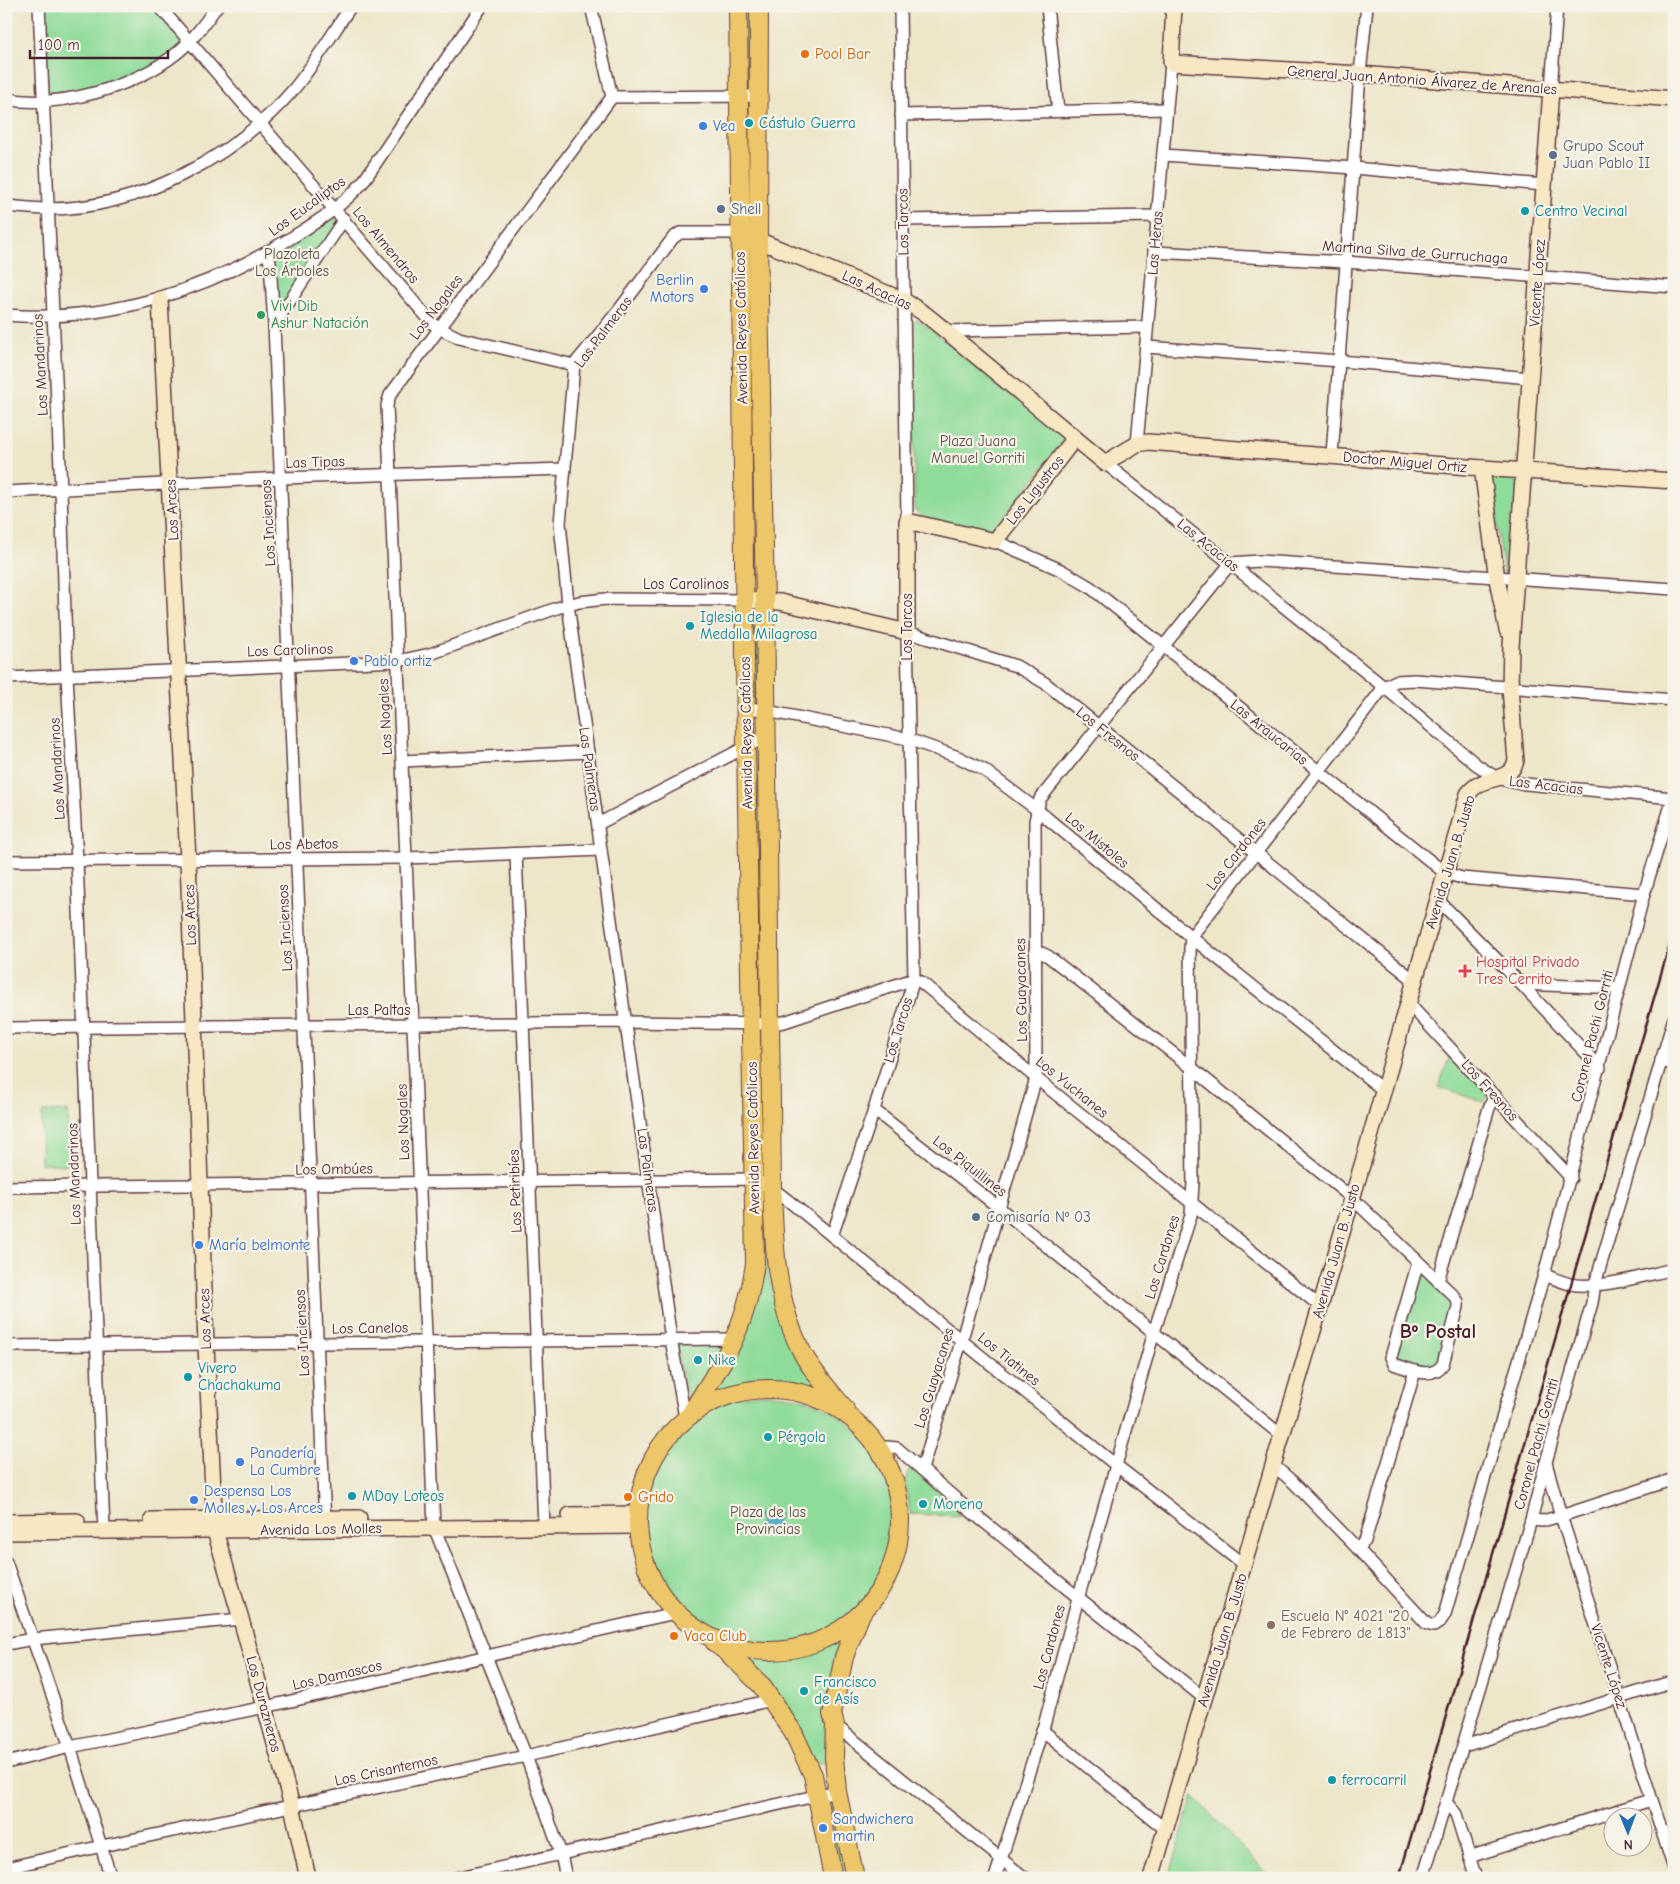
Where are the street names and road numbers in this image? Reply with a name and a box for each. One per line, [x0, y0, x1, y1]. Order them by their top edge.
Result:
street label: General Juan Antonio Álvarez de Arenales [1286, 61, 1558, 98]
street label: Los Eucaliptos [265, 172, 349, 240]
street label: Los Tarcos [893, 188, 913, 256]
street label: Los Almendros [349, 203, 423, 287]
street label: Las Heras [1143, 210, 1167, 276]
street label: Martina Silva de Gurruchaga [1322, 237, 1508, 267]
street label: Vicente López [1525, 238, 1549, 328]
street label: Avenida Reyes Católicos [731, 251, 751, 405]
street label: Las Acacias [839, 266, 915, 314]
street label: Los Nogales [406, 271, 466, 343]
street label: Las Palmeras [570, 293, 636, 371]
street label: Los Mandarinos [28, 313, 52, 417]
street label: Doctor Miguel Ortiz [1342, 448, 1468, 476]
street label: Las Tipas [285, 452, 345, 472]
street label: Los Ligustros [1002, 452, 1068, 528]
street label: Los Arces [161, 479, 183, 541]
street label: Los Inciensos [257, 479, 279, 567]
street label: Las Acacias [1173, 515, 1243, 575]
street label: Los Carolinos [643, 575, 729, 593]
street label: Los Tarcos [898, 593, 916, 661]
street label: Los Carolinos [247, 640, 333, 660]
street label: Avenida Reyes Católicos [736, 656, 756, 810]
street label: Los Nogales [374, 678, 396, 756]
street label: Las Araucarias [1227, 695, 1311, 769]
street label: Los Fresnos [1073, 703, 1143, 765]
street label: Los Mandarinos [45, 717, 69, 821]
street label: Las Palmeras [575, 726, 605, 812]
street label: Las Acacias [1508, 772, 1584, 798]
street label: Avenida Juan B. Justo [1421, 793, 1479, 931]
street label: Los Mistoles [1062, 808, 1132, 872]
street label: Los Cardones [1202, 814, 1270, 894]
street label: Los Abetos [270, 834, 338, 854]
street label: Los Arces [180, 884, 200, 946]
street label: Los Inciensos [274, 884, 296, 972]
street label: Los Guayacanes [1011, 938, 1031, 1042]
street label: Coronel Pachi Gorriti [1567, 968, 1617, 1104]
street label: Los Tarcos [880, 995, 916, 1065]
street label: Las Paltas [348, 1001, 410, 1019]
street label: Los Yuchanes [1032, 1052, 1112, 1122]
street label: Los Fresnos [1458, 1055, 1522, 1125]
street label: Avenida Reyes Católicos [743, 1061, 763, 1215]
street label: Los Nogales [393, 1083, 413, 1161]
street label: Los Mandarinos [63, 1123, 85, 1225]
street label: Las Palmeras [633, 1127, 663, 1213]
street label: Los Piquillines [929, 1132, 1011, 1200]
street label: Los Petiribíes [505, 1149, 525, 1233]
street label: Los Ombúes [295, 1159, 373, 1179]
street label: Avenida Juan B. Justo [1308, 1181, 1364, 1320]
street label: Los Cardones [1141, 1213, 1183, 1301]
street label: Los Arces [195, 1288, 215, 1350]
street label: Los Inciensos [291, 1289, 313, 1377]
street label: Los Canelos [332, 1318, 408, 1338]
street label: Los Guayacanes [910, 1326, 958, 1430]
street label: Los Tiatines [974, 1328, 1044, 1390]
street label: Coronel Pachi Gorriti [1510, 1376, 1562, 1512]
street label: Avenida Los Molles [260, 1519, 382, 1539]
street label: Avenida Juan B. Justo [1193, 1571, 1251, 1709]
street label: Los Cardones [1029, 1603, 1069, 1691]
street label: Vicente López [1587, 1621, 1631, 1711]
street label: Los Durazneros [243, 1654, 285, 1754]
street label: Los Damascos [291, 1656, 383, 1694]
street label: Los Crisantemos [333, 1750, 439, 1790]

